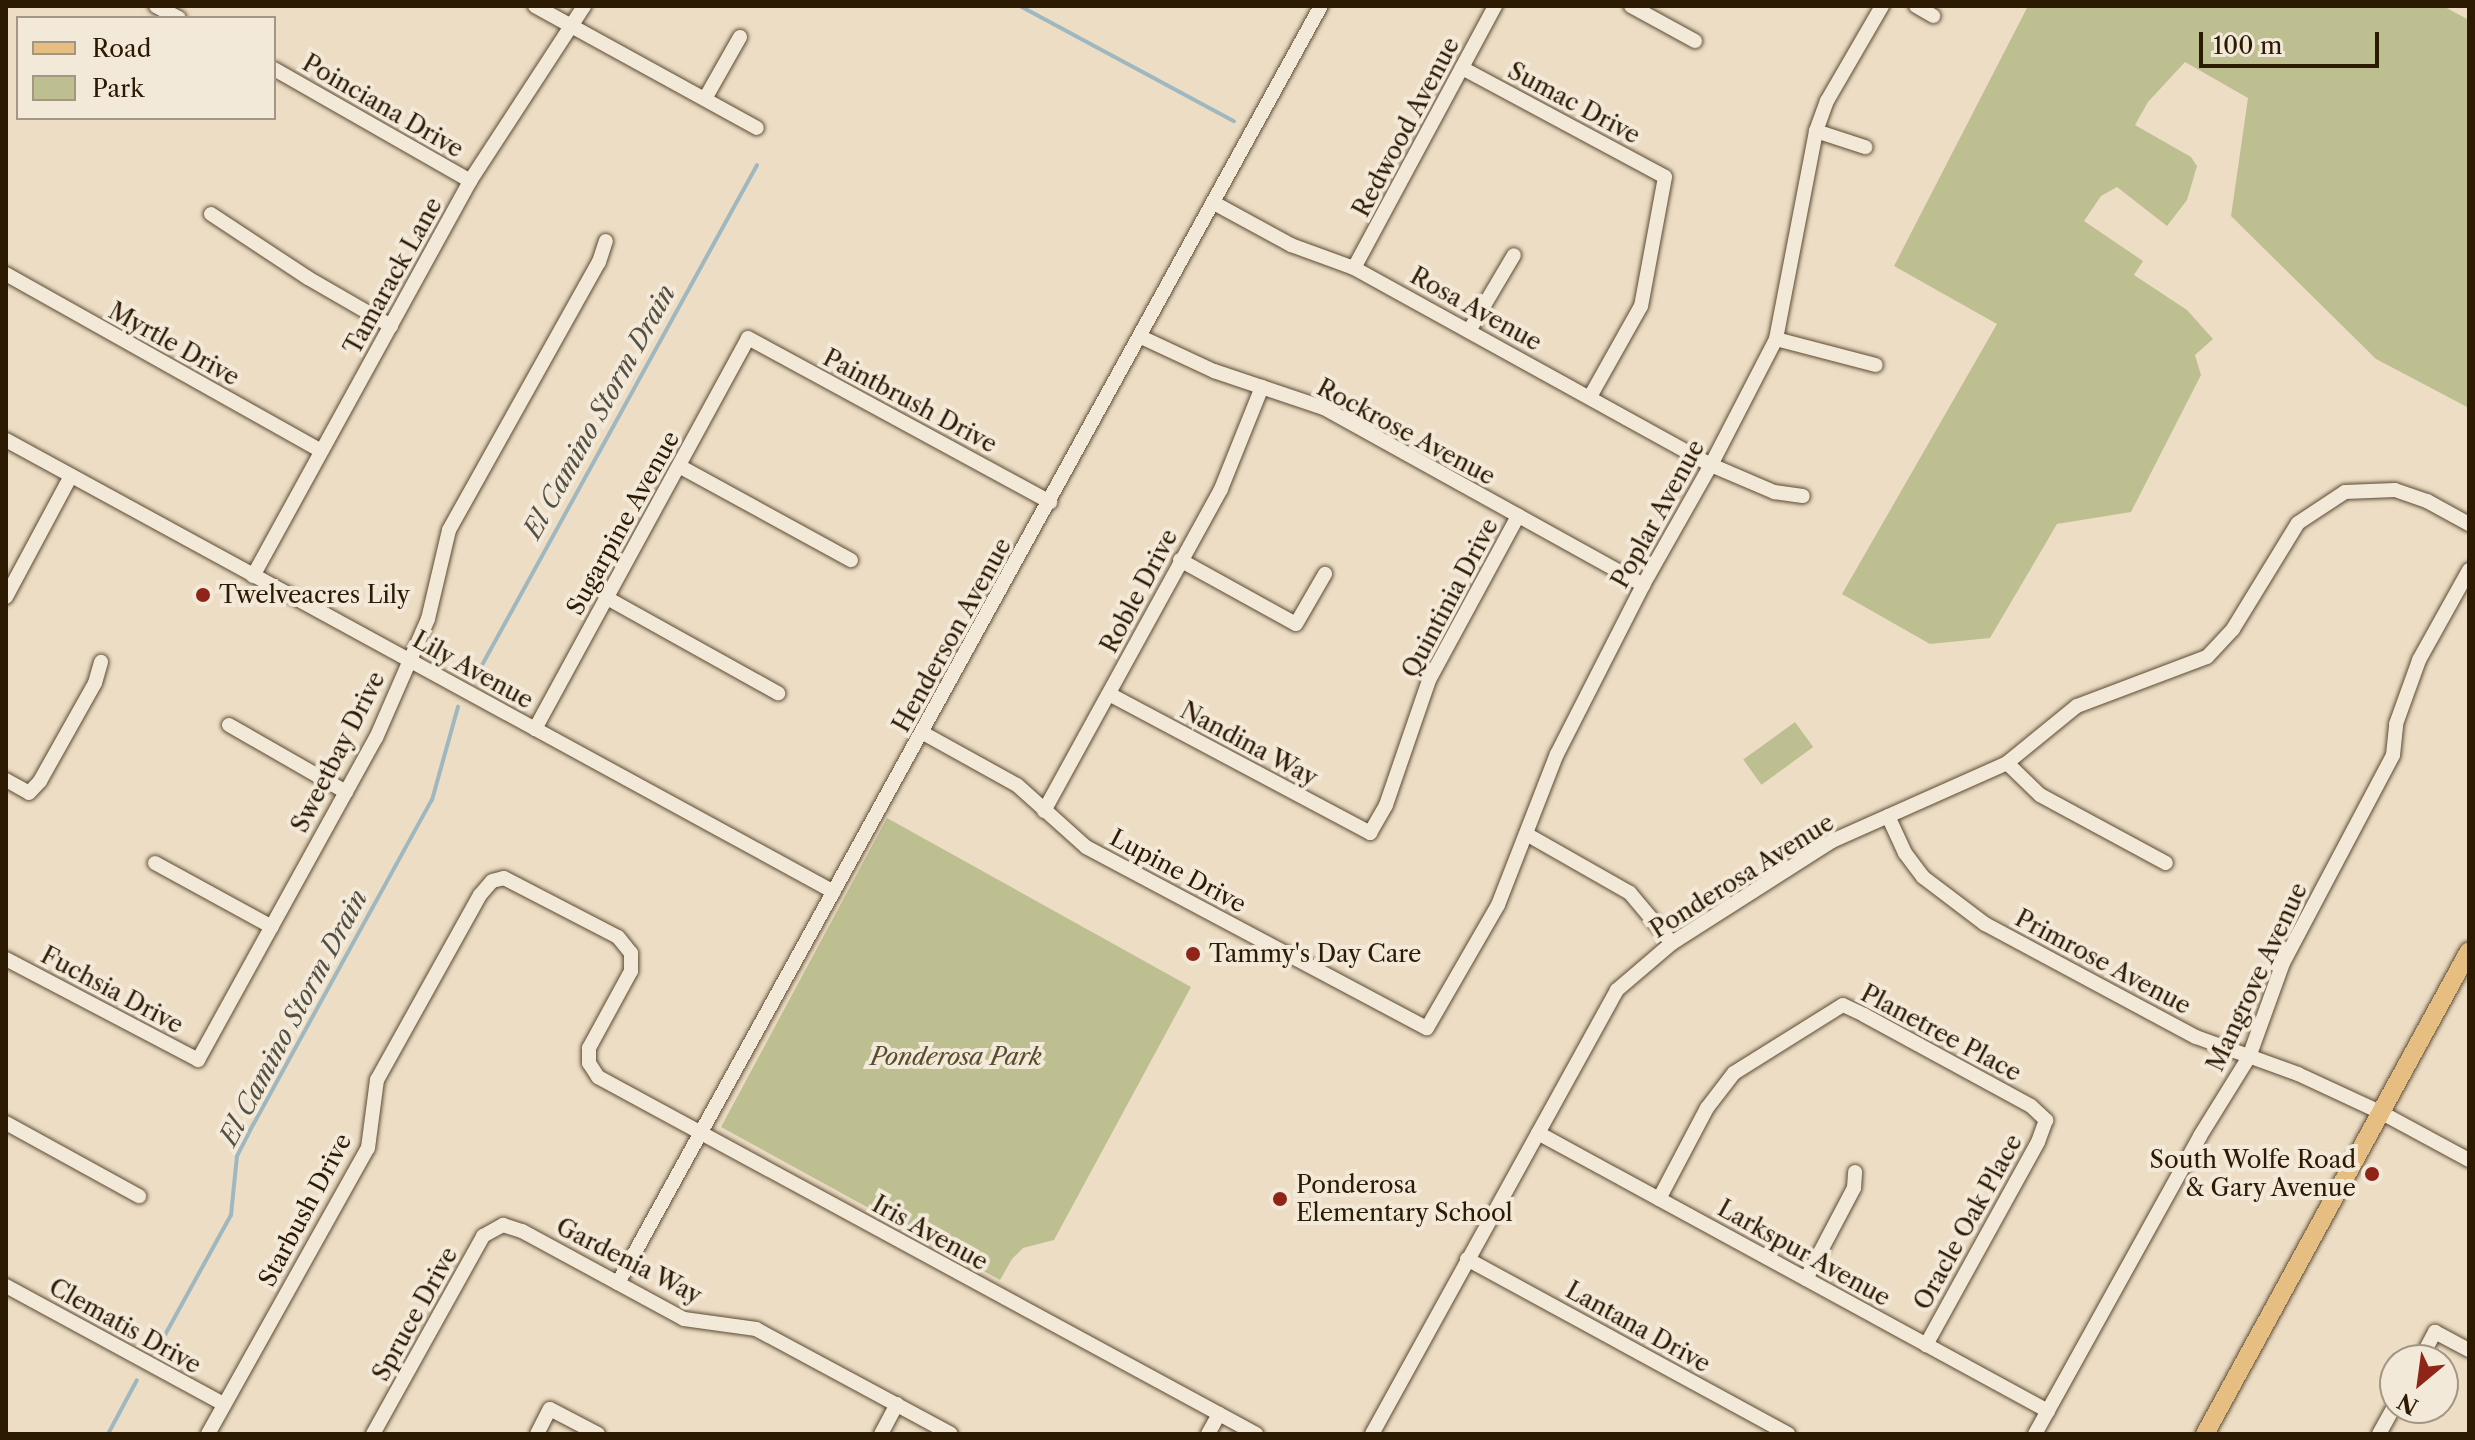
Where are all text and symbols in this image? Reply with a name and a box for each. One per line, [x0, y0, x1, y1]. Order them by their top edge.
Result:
legend [16, 16, 276, 120]
scale bar [2203, 16, 2383, 66]
text: 100 m [2213, 31, 2282, 60]
street label: Redwood Avenue [1346, 32, 1466, 222]
text: Road [92, 34, 151, 63]
street label: Poinciana Drive [297, 48, 469, 164]
street label: Sumac Drive [1503, 56, 1645, 150]
text: Park [92, 74, 144, 103]
street label: Tamarack Lane [338, 192, 448, 360]
street label: Rosa Avenue [1405, 261, 1547, 357]
water label: El Camino Storm Drain [517, 280, 683, 544]
street label: Myrtle Drive [104, 296, 244, 392]
street label: Paintbrush Drive [818, 343, 1002, 459]
street label: Rockrose Avenue [1312, 373, 1500, 491]
street label: Sugarpine Avenue [560, 426, 686, 620]
street label: Poplar Avenue [1605, 434, 1711, 594]
street label: Quintinia Drive [1396, 513, 1504, 683]
street label: Roble Drive [1094, 524, 1184, 658]
street label: Henderson Avenue [886, 532, 1018, 738]
place label: Twelveacres Lily [219, 581, 410, 609]
marker: Twelveacres Lily [194, 586, 212, 604]
street label: Lily Avenue [407, 625, 539, 715]
street label: Sweetbay Drive [285, 666, 391, 838]
street label: Nandina Way [1175, 695, 1323, 793]
street label: Ponderosa Avenue [1644, 808, 1840, 944]
street label: Lupine Drive [1105, 823, 1251, 919]
street label: Mangrove Avenue [2200, 878, 2314, 1076]
water label: El Camino Storm Drain [213, 885, 375, 1151]
street label: Primrose Avenue [2010, 903, 2196, 1021]
street label: Fuchsia Drive [36, 940, 188, 1040]
place label: Tammy's Day Care [1209, 940, 1422, 968]
marker: Tammy's Day Care [1184, 945, 1202, 963]
street label: Planetree Place [1856, 979, 2026, 1087]
park label: Ponderosa Park [870, 1043, 1042, 1071]
street label: Starbush Drive [253, 1129, 357, 1291]
street label: Oracle Oak Place [1908, 1129, 2028, 1315]
place label: South Wolfe Road & Gary Avenue [2149, 1146, 2356, 1202]
marker: South Wolfe Road & Gary Avenue [2363, 1165, 2381, 1183]
place label: Ponderosa Elementary School [1296, 1171, 1513, 1227]
street label: Iris Avenue [867, 1189, 993, 1277]
marker: Ponderosa Elementary School [1271, 1190, 1289, 1208]
street label: Larkspur Avenue [1712, 1193, 1896, 1313]
street label: Gardenia Way [551, 1212, 707, 1310]
street label: Spruce Drive [366, 1242, 464, 1386]
street label: Clematis Drive [44, 1272, 206, 1380]
street label: Lantana Drive [1561, 1275, 1715, 1379]
north arrow [2379, 1344, 2459, 1424]
text: N [2393, 1387, 2423, 1420]

